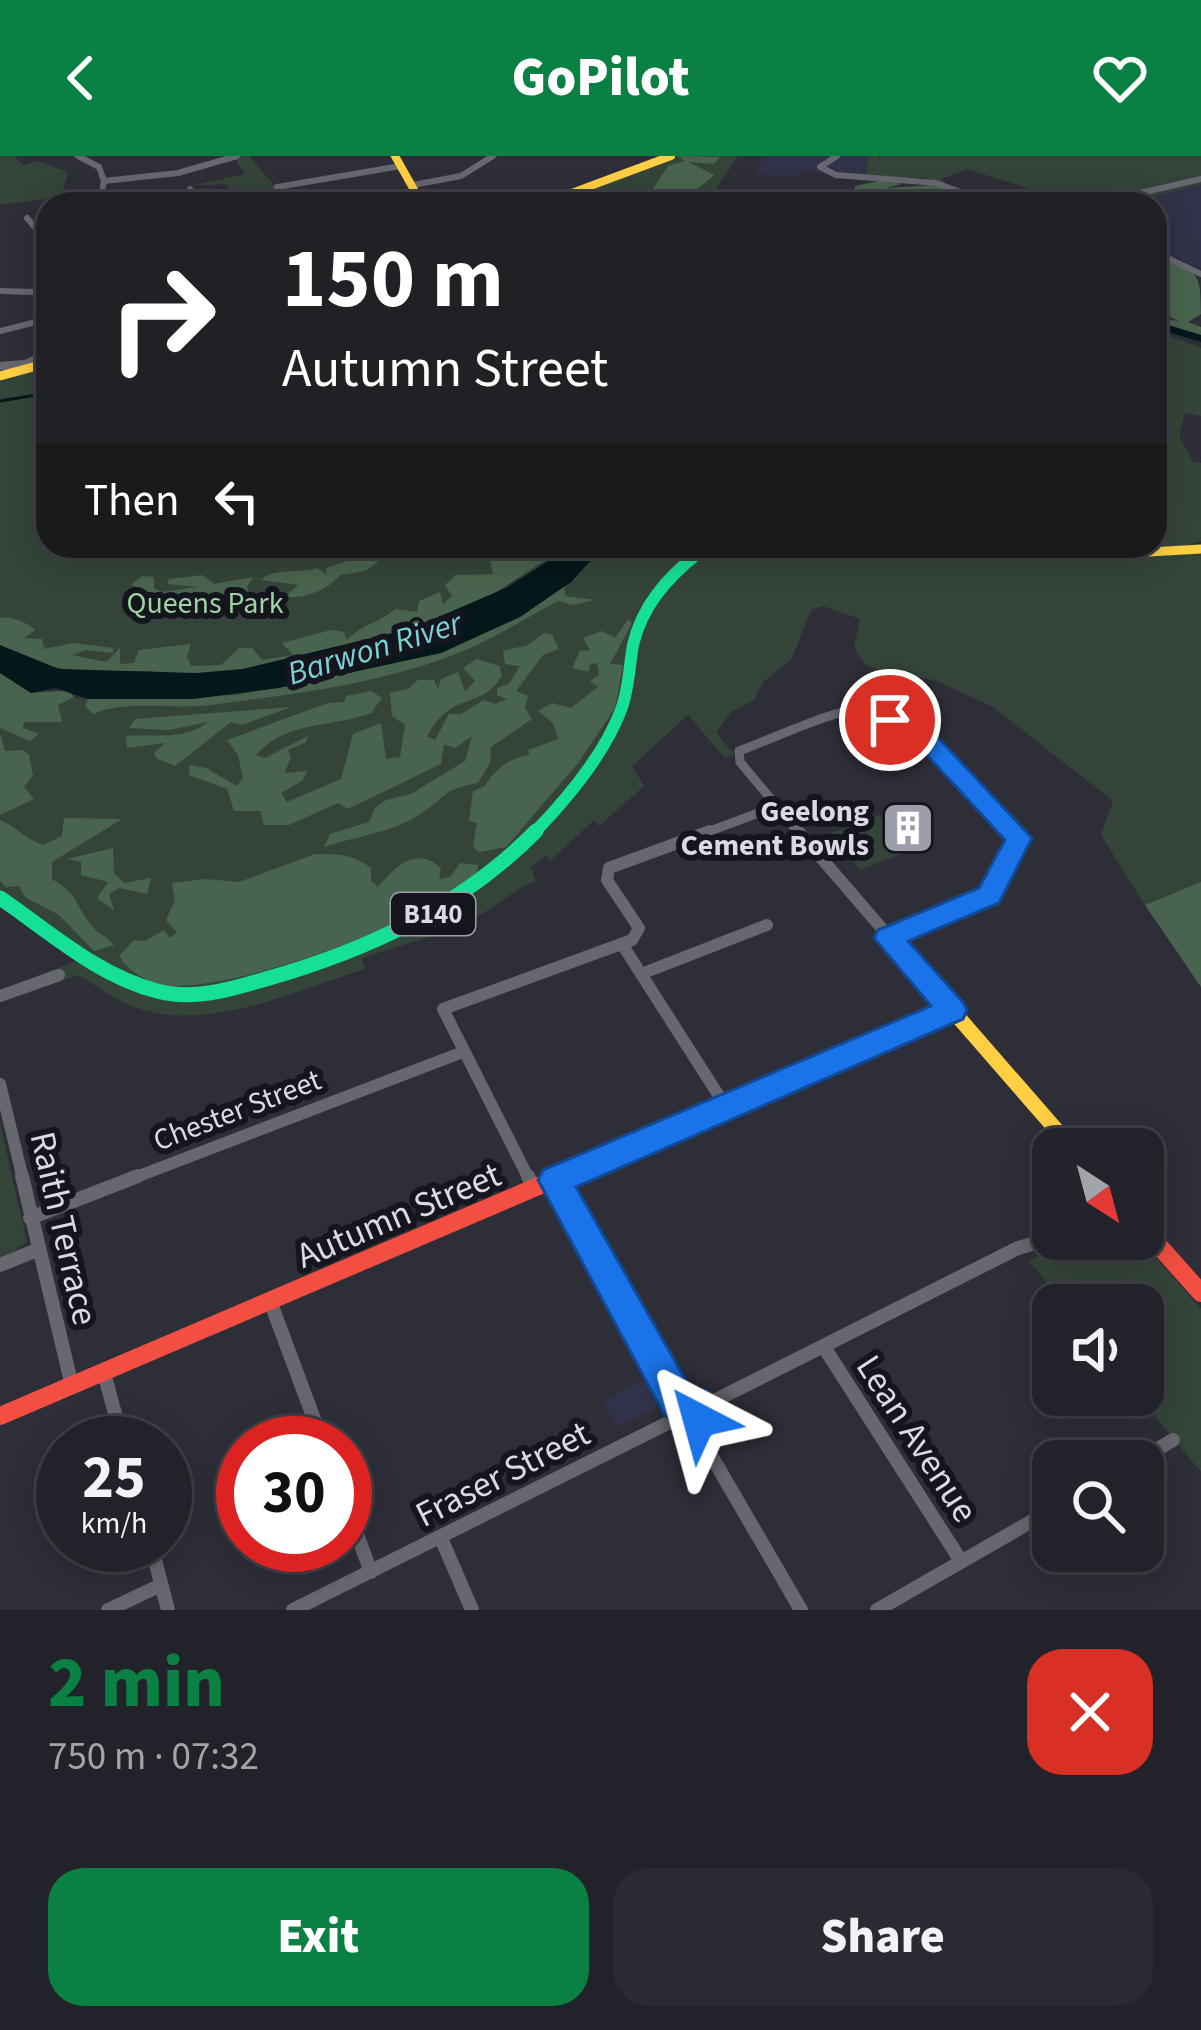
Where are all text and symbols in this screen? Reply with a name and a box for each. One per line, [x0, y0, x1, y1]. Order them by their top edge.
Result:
text: GoPilot [511, 40, 690, 117]
icon: back [48, 45, 114, 111]
icon: heart [1087, 45, 1153, 111]
text: 150 m [282, 220, 504, 340]
icon: right [84, 240, 240, 396]
text: Autumn Street [282, 331, 608, 408]
icon: left [204, 468, 270, 534]
text: Then [84, 469, 180, 533]
park label: Queens Park [126, 582, 284, 625]
water label: Barwon River [282, 599, 469, 697]
pin [839, 669, 941, 771]
icon: arrive [857, 687, 923, 753]
place label: Geelong Cement Bowls [680, 790, 869, 867]
building icon: Geelong Cement Bowls [880, 800, 936, 856]
road number: B140 [391, 893, 475, 935]
street label: Chester Street [147, 1059, 327, 1162]
street label: Raith Terrace [17, 1127, 111, 1330]
north arrow [1032, 1128, 1164, 1260]
map controls [1032, 1128, 1164, 1572]
street label: Autumn Street [288, 1149, 509, 1281]
button: sound [1032, 1284, 1164, 1416]
street label: Lean Avenue [844, 1345, 990, 1533]
position arrow [636, 1357, 762, 1483]
street label: Fraser Street [407, 1409, 599, 1540]
speed limit sign: 30 [216, 1416, 372, 1572]
text: 25 [82, 1436, 146, 1521]
button: search [1032, 1440, 1164, 1572]
text: km/h [81, 1502, 147, 1545]
text: 2 min [48, 1632, 225, 1735]
button: close [1027, 1649, 1153, 1775]
text: 750 m · 07:32 [48, 1729, 259, 1785]
button: Exit [48, 1868, 589, 2006]
button: Share [613, 1868, 1153, 2006]

